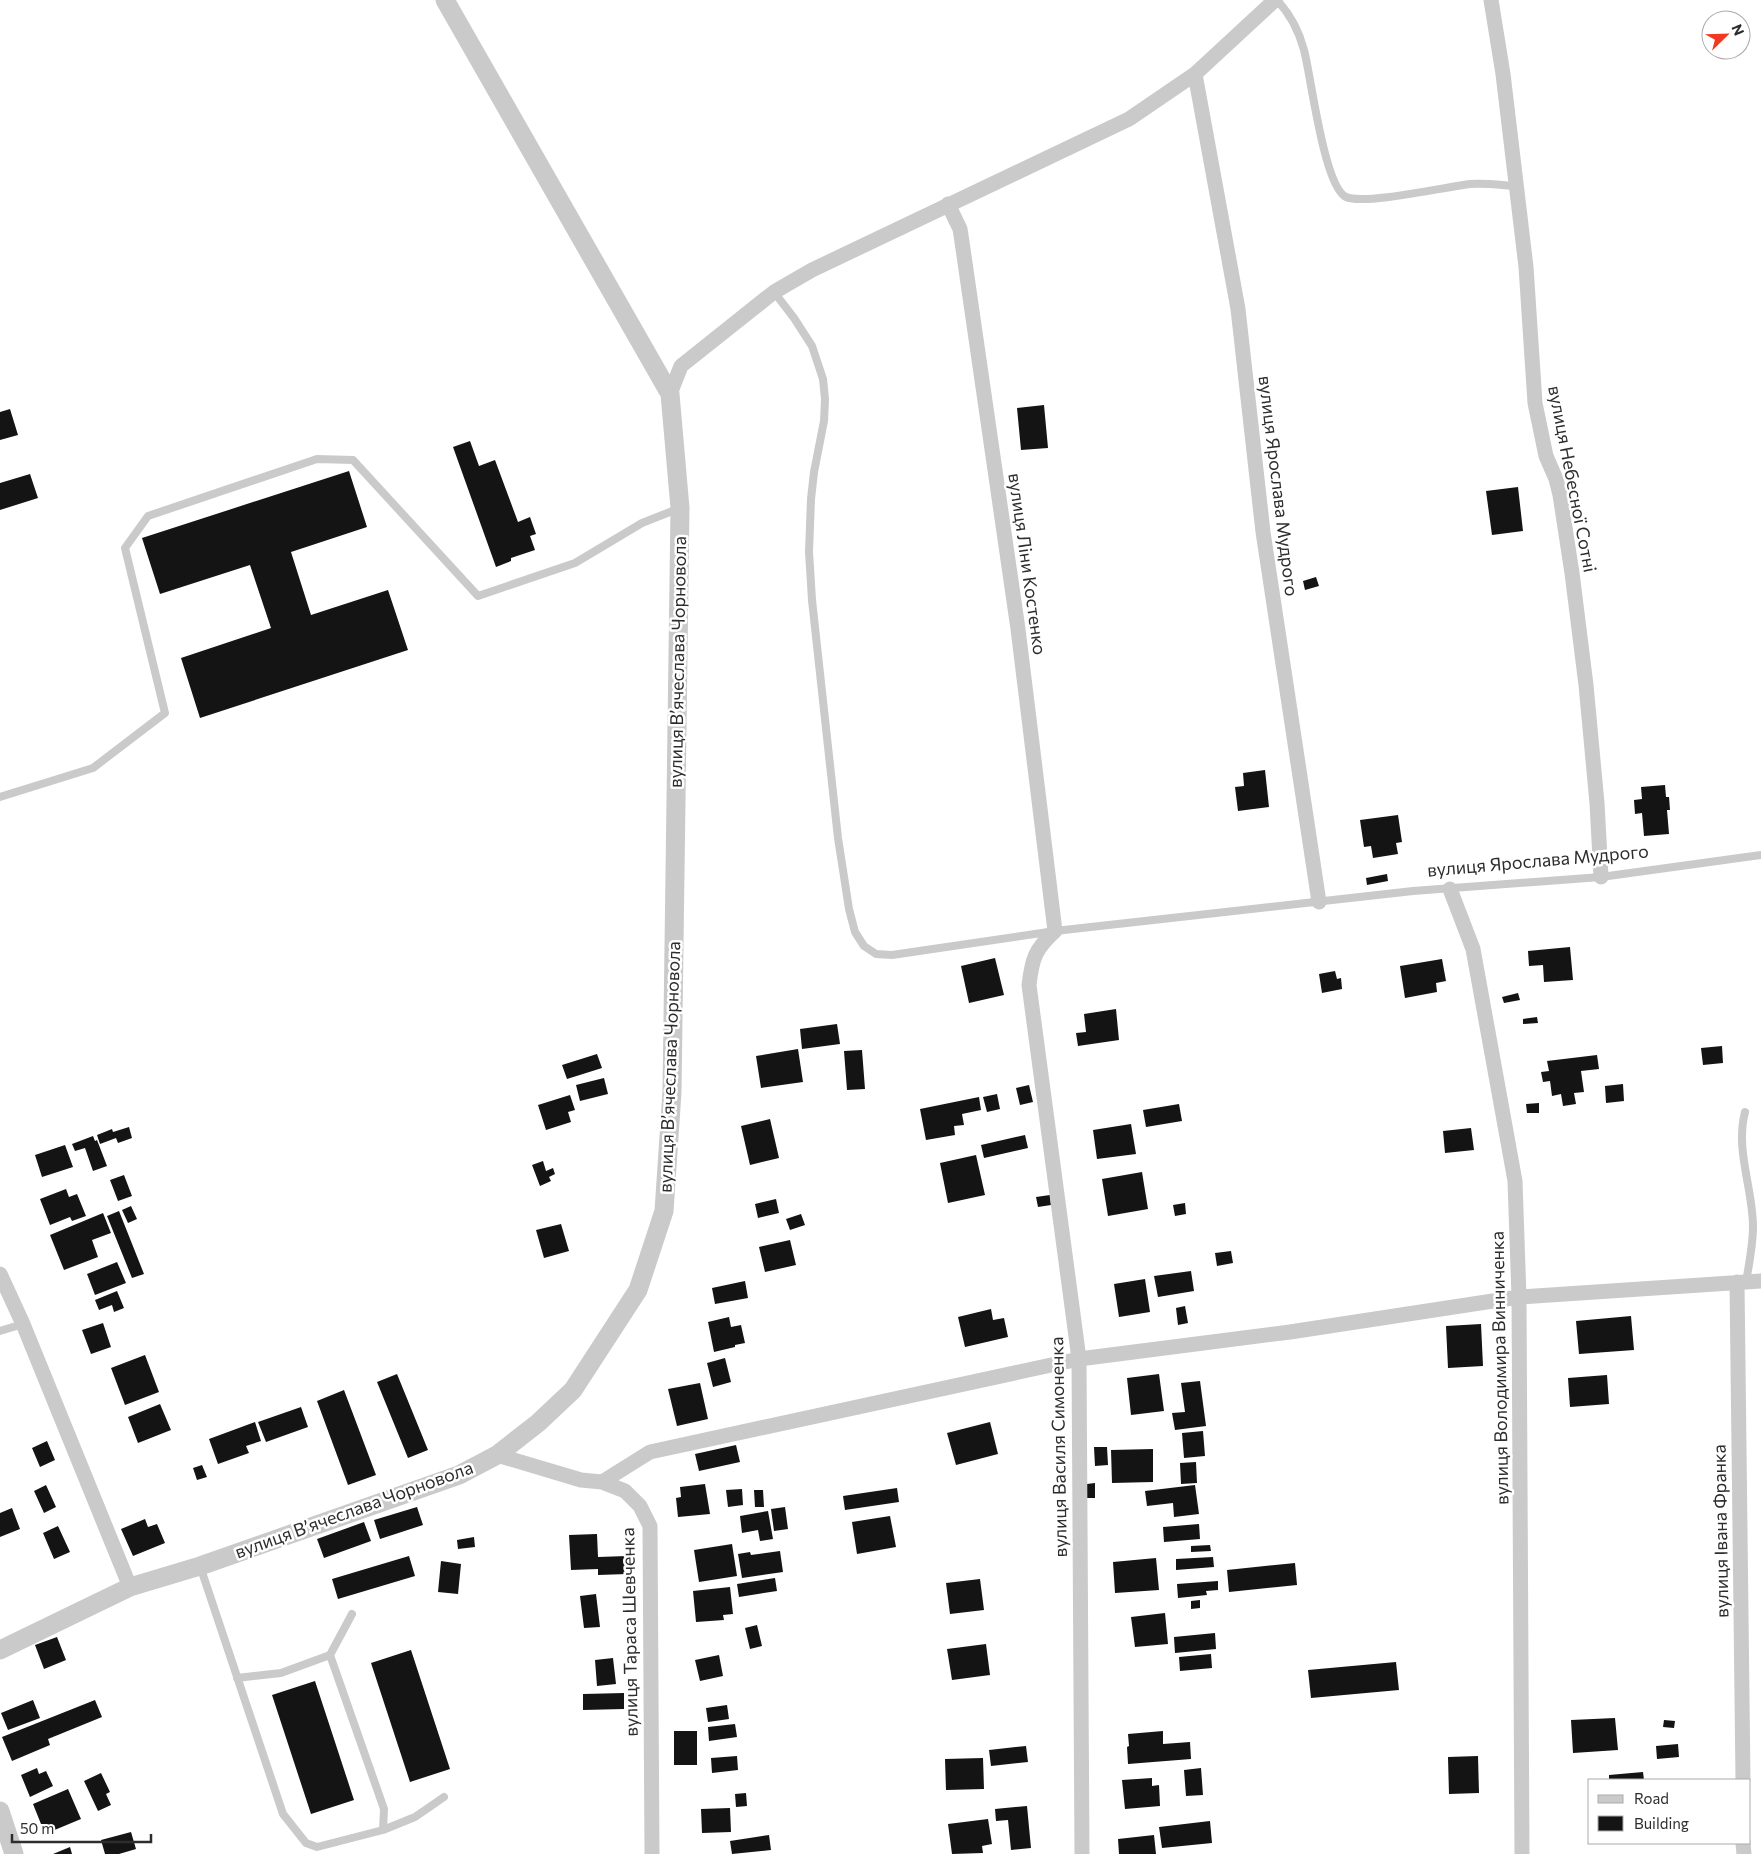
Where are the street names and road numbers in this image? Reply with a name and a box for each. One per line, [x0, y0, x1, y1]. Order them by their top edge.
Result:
street label: вулиця Ярослава Мудрого [1255, 374, 1303, 598]
street label: вулиця Небесної Сотні [1544, 383, 1602, 574]
street label: вулиця Ліни Костенко [1004, 471, 1052, 656]
street label: вулиця Вʼячеслава Чорновола [664, 536, 690, 788]
street label: вулиця Ярослава Мудрого [1426, 839, 1650, 881]
street label: вулиця Вʼячеслава Чорновола [654, 941, 684, 1193]
street label: вулиця Володимира Винниченка [1486, 1231, 1512, 1505]
street label: вулиця Василя Симоненка [1045, 1336, 1071, 1558]
street label: вулиця Івана Франка [1707, 1444, 1733, 1618]
street label: вулиця Вʼячеслава Чорновола [232, 1456, 476, 1562]
street label: вулиця Тараса Шевченка [616, 1527, 642, 1737]

